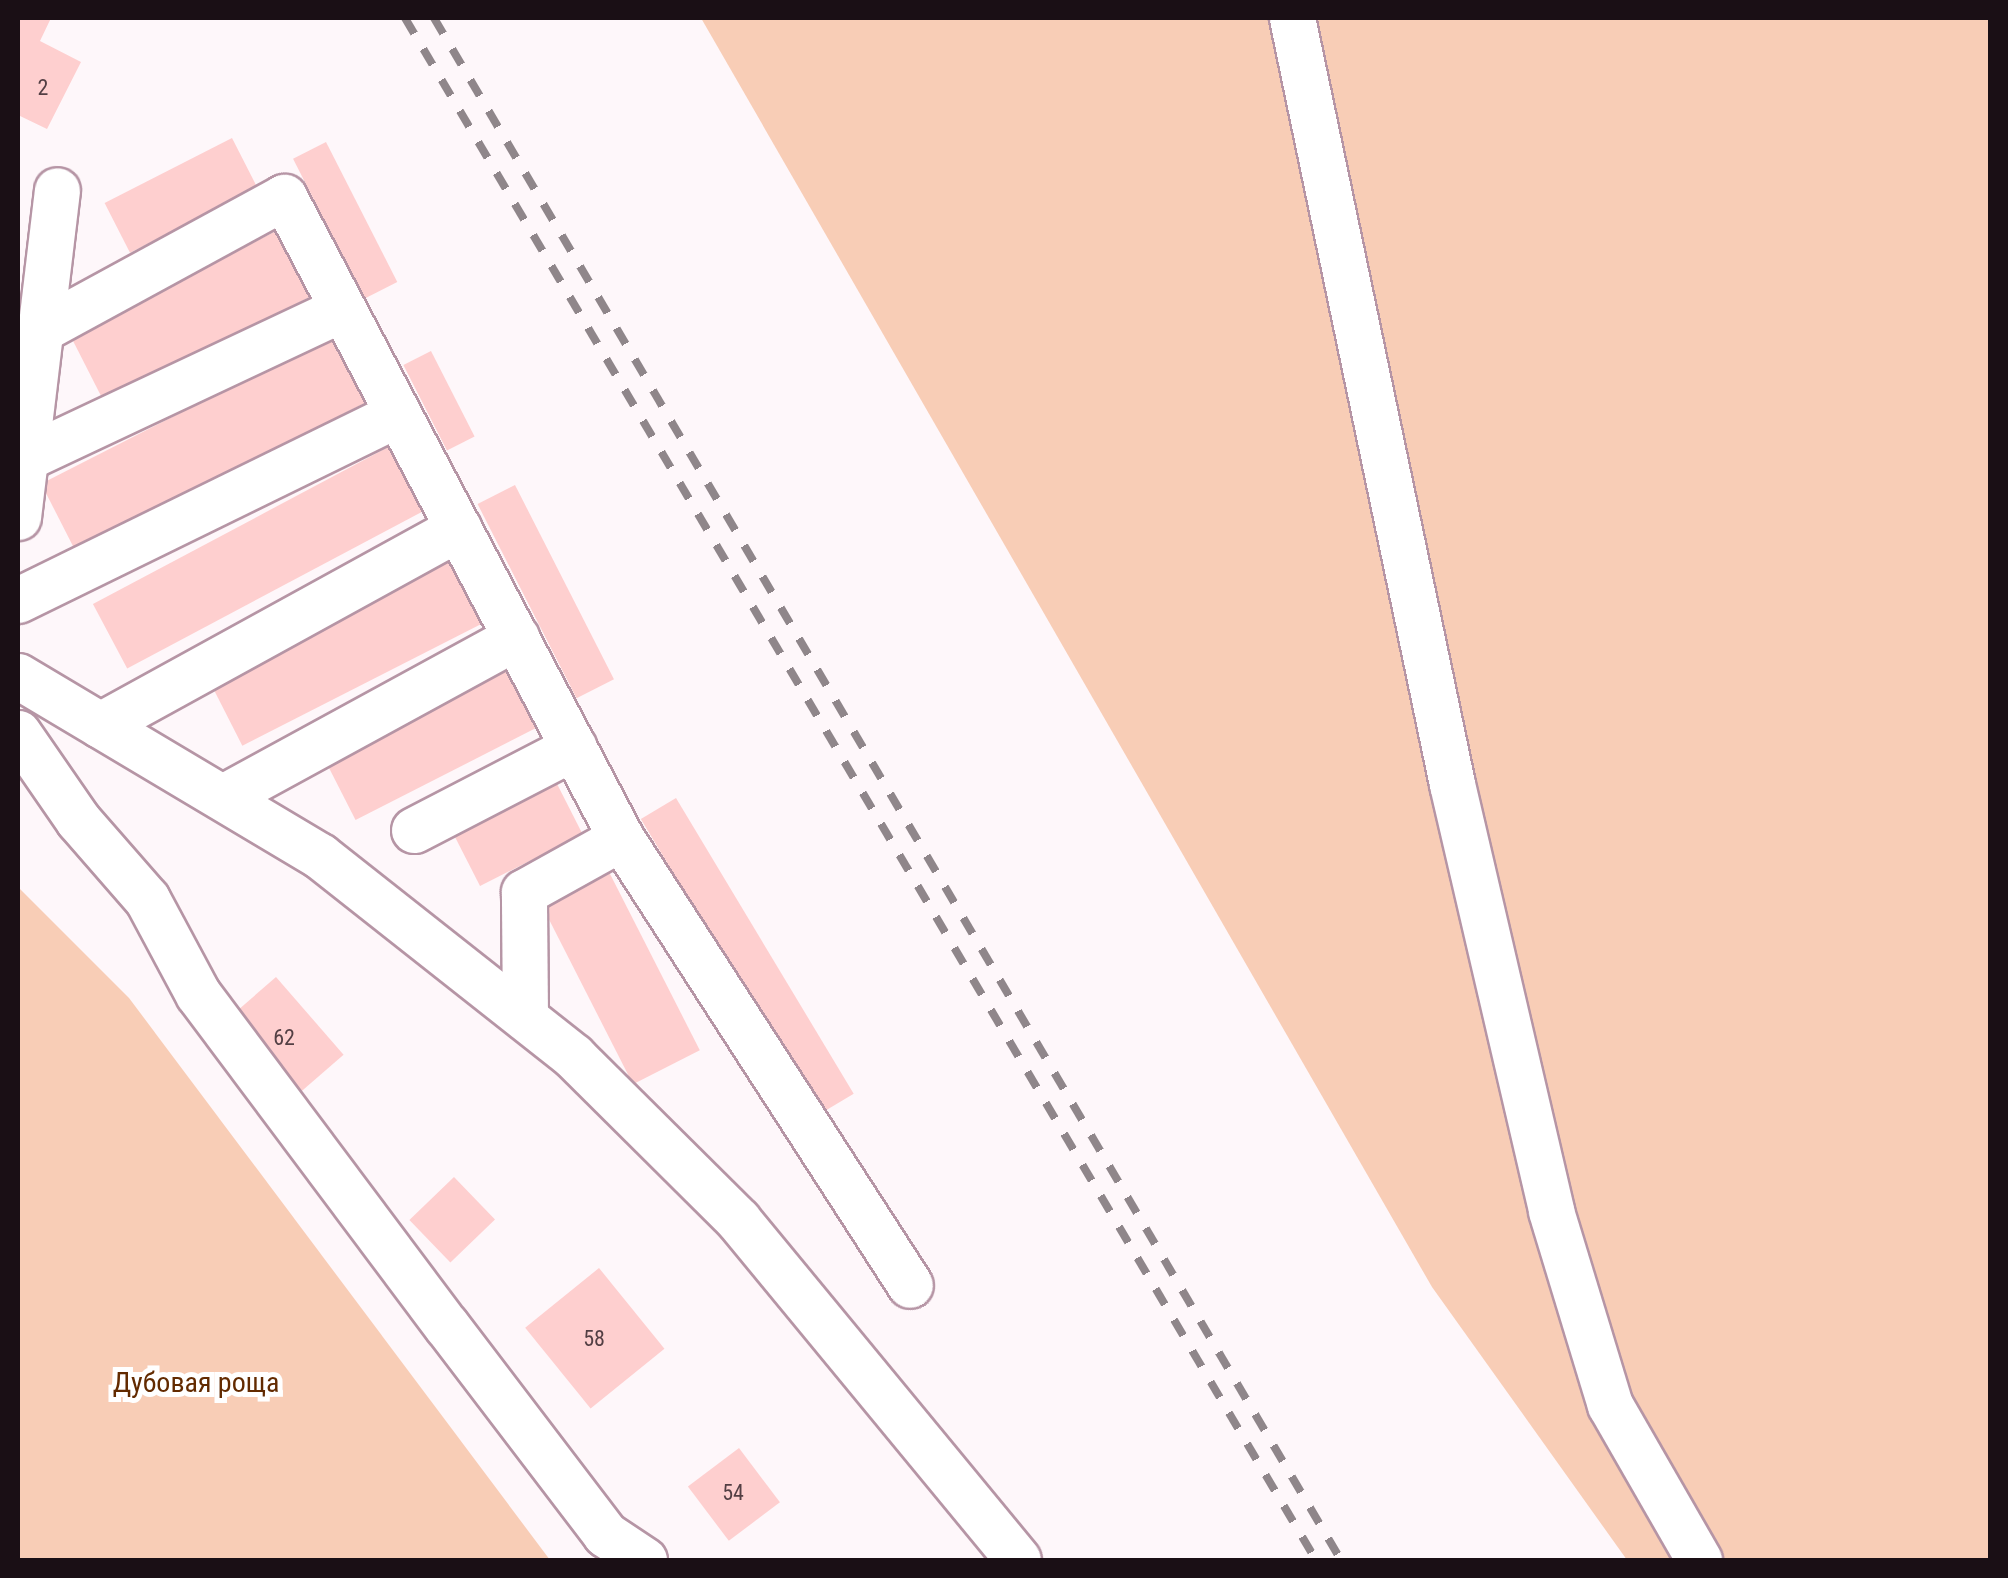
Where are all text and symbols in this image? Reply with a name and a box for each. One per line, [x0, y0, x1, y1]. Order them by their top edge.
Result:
house number: 2 [38, 75, 48, 101]
house number: 62 [273, 1025, 295, 1051]
house number: 58 [583, 1326, 605, 1352]
park label: Дубовая роща [113, 1366, 279, 1400]
house number: 54 [722, 1480, 744, 1506]

